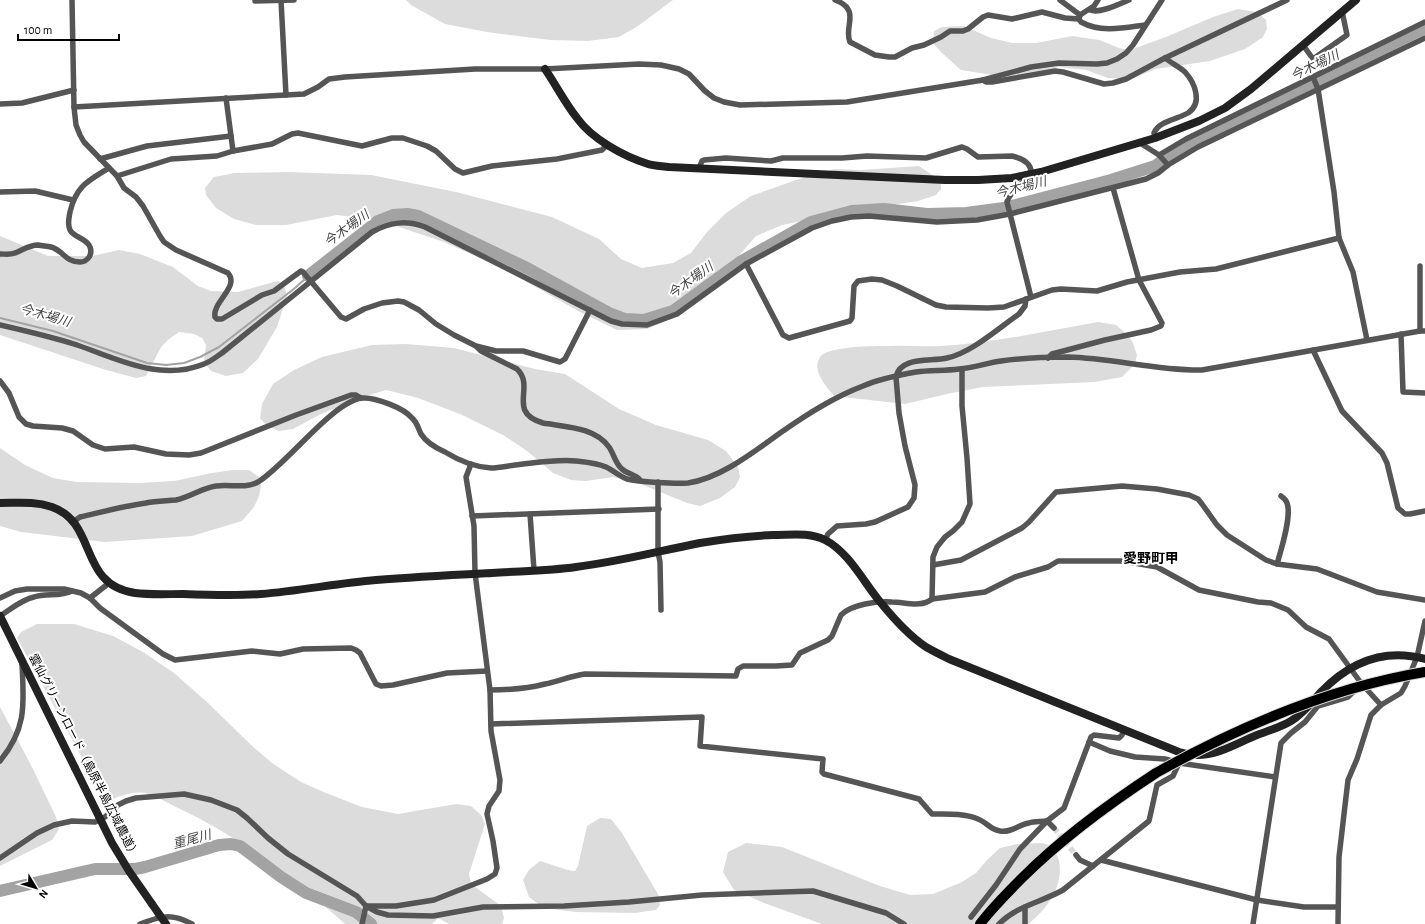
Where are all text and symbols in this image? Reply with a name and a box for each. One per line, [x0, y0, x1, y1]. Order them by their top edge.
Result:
scale bar [18, 16, 119, 42]
text: 100 m [24, 24, 52, 36]
water label: 今木場川 [1288, 47, 1343, 83]
water label: 今木場川 [994, 174, 1050, 201]
water label: 今木場川 [322, 206, 373, 250]
water label: 今木場川 [666, 258, 717, 302]
water label: 今木場川 [18, 302, 74, 330]
district label: 愛野町甲 [1123, 551, 1179, 566]
street label: 雲仙グリーンロード（島原半島広域農道） [27, 652, 142, 860]
water label: 重尾川 [171, 827, 214, 851]
north arrow [16, 868, 56, 908]
text: N [37, 887, 50, 900]

